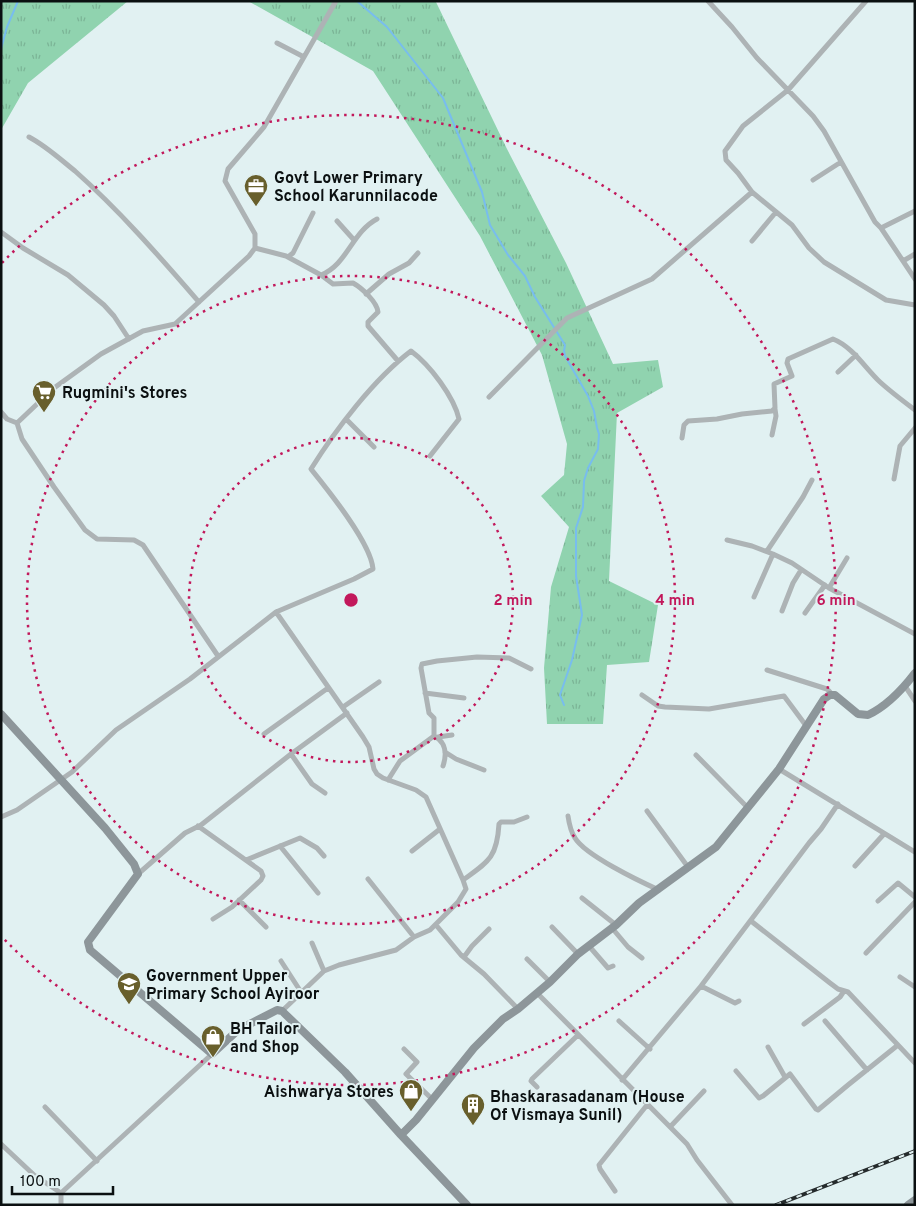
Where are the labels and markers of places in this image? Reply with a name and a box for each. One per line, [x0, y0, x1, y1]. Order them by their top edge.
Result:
place label: Govt Lower Primary School Karunnilacode [274, 169, 438, 207]
office icon: Govt Lower Primary School Karunnilacode [243, 173, 269, 207]
supermarket icon: Rugmini's Stores [31, 379, 57, 413]
place label: Rugmini's Stores [62, 384, 187, 404]
centre of rings [342, 591, 360, 609]
place label: Government Upper Primary School Ayiroor [146, 967, 320, 1005]
school or university icon: Government Upper Primary School Ayiroor [116, 971, 142, 1005]
place label: BH Tailor and Shop [230, 1020, 299, 1058]
shop icon: BH Tailor and Shop [200, 1024, 226, 1058]
shop icon: Aishwarya Stores [398, 1078, 424, 1112]
place label: Aishwarya Stores [264, 1083, 394, 1103]
place label: Bhaskarasadanam (House Of Vismaya Sunil) [490, 1088, 685, 1126]
building icon: Bhaskarasadanam (House Of Vismaya Sunil) [460, 1092, 486, 1126]

